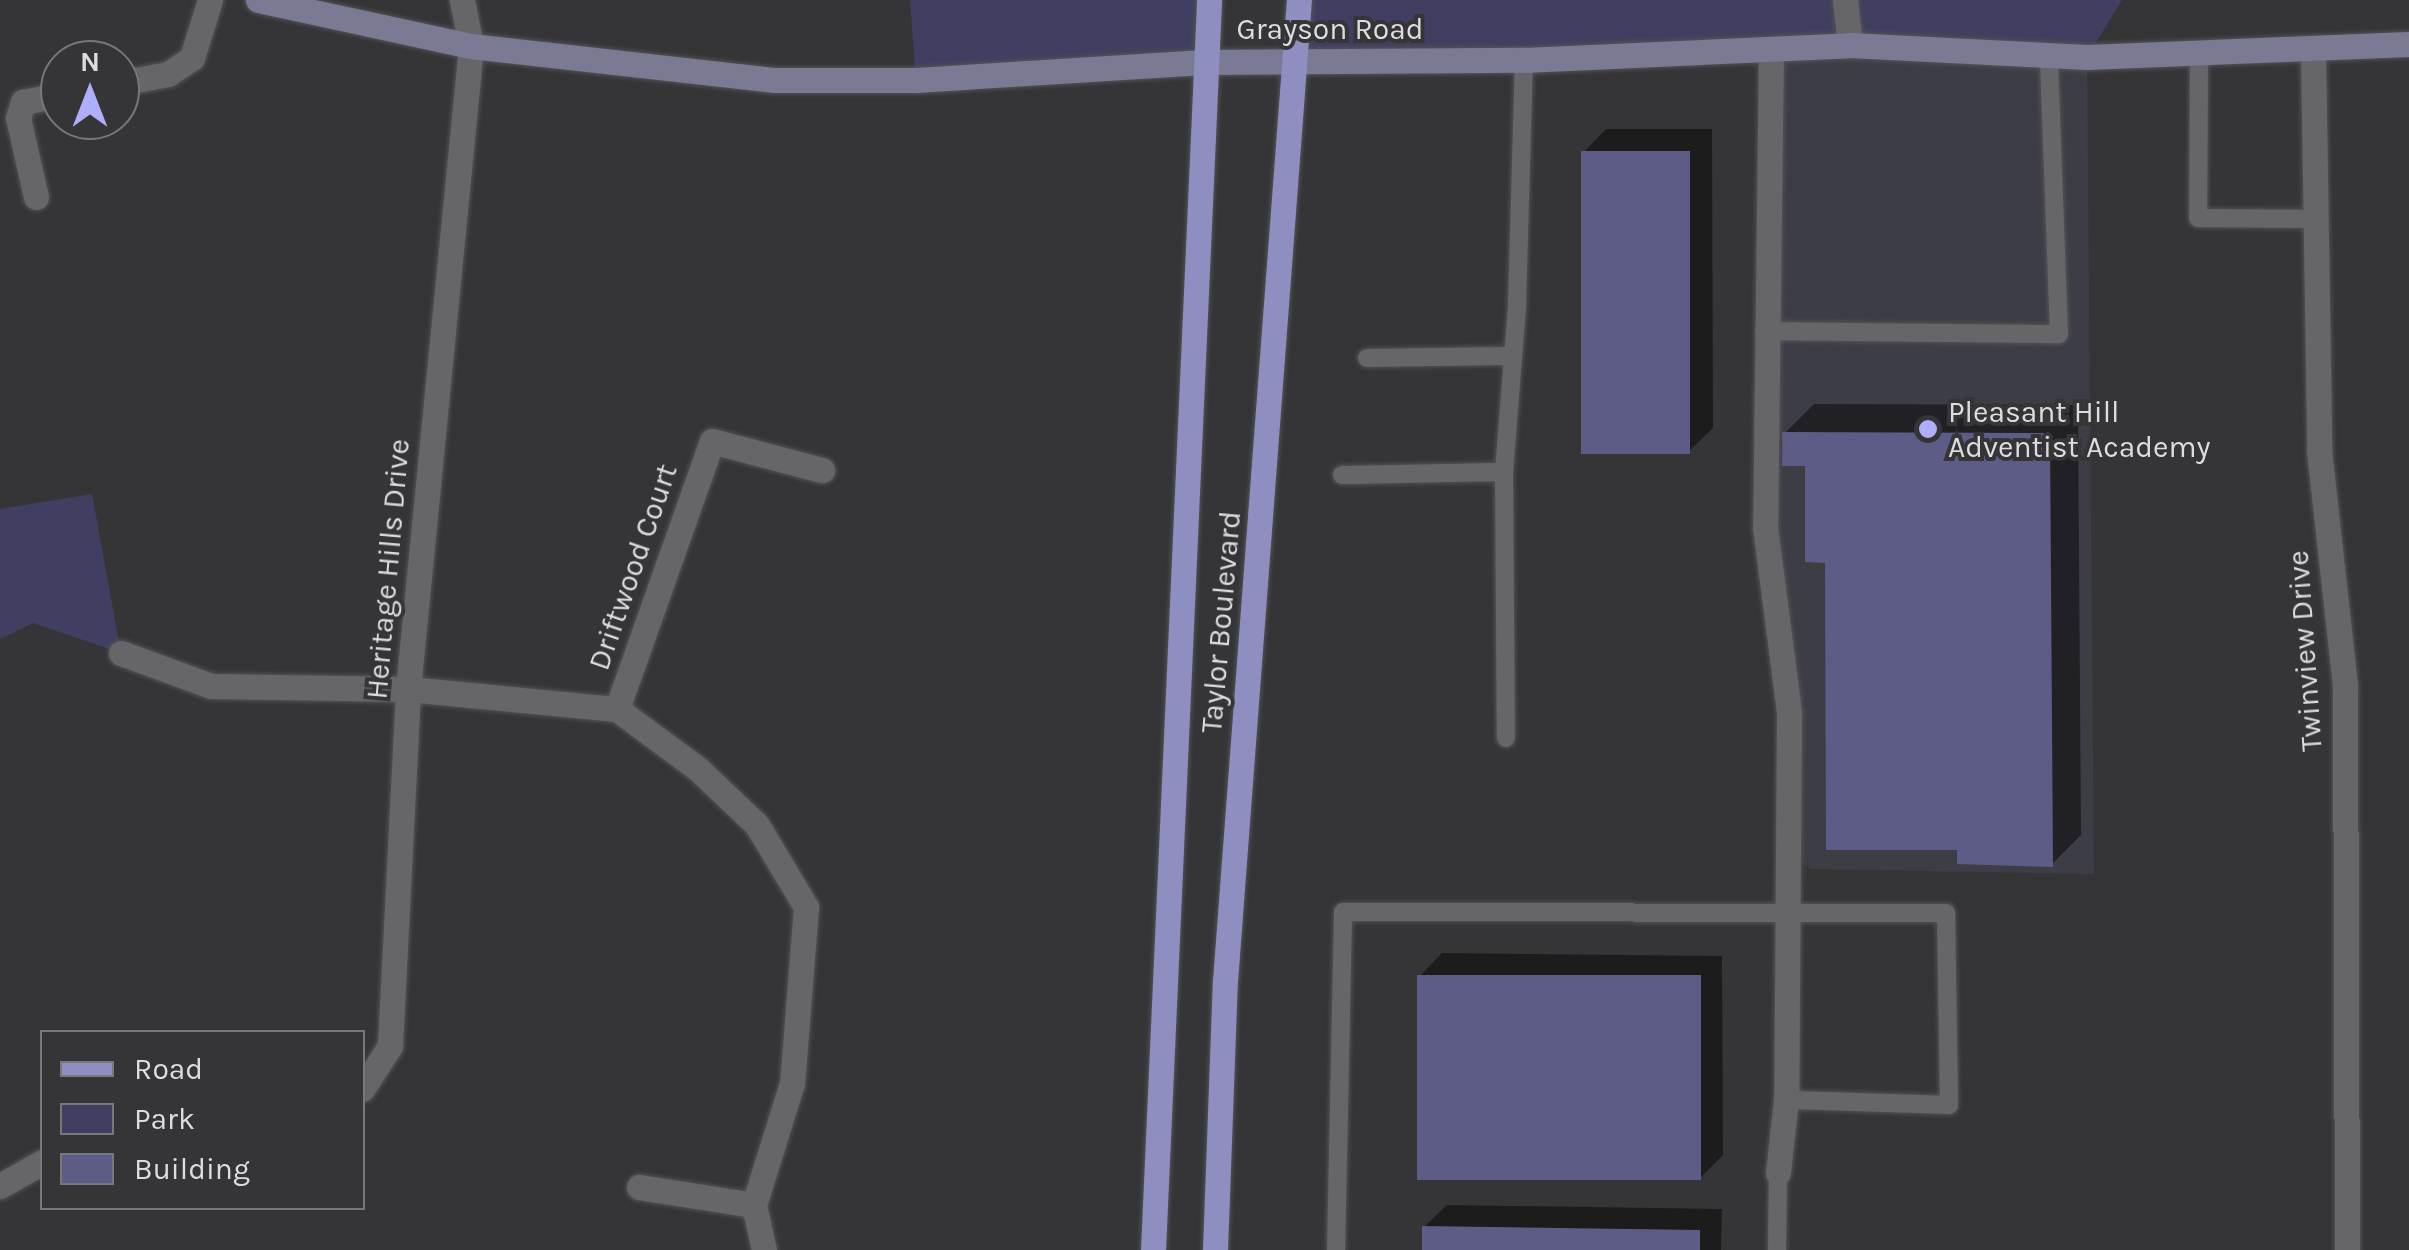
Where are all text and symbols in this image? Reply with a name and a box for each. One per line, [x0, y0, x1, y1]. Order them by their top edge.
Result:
street label: Grayson Road [1236, 11, 1424, 47]
north arrow [40, 40, 140, 140]
text: N [80, 45, 100, 78]
place label: Pleasant Hill Adventist Academy [1948, 394, 2210, 464]
marker: Pleasant Hill Adventist Academy [1917, 418, 1939, 440]
street label: Heritage Hills Drive [359, 437, 417, 701]
street label: Driftwood Court [581, 459, 685, 675]
street label: Taylor Boulevard [1193, 509, 1249, 735]
street label: Twinview Drive [2280, 549, 2330, 753]
legend [40, 1030, 365, 1210]
text: Road [134, 1051, 203, 1087]
text: Park [134, 1101, 195, 1137]
text: Building [134, 1151, 250, 1187]

